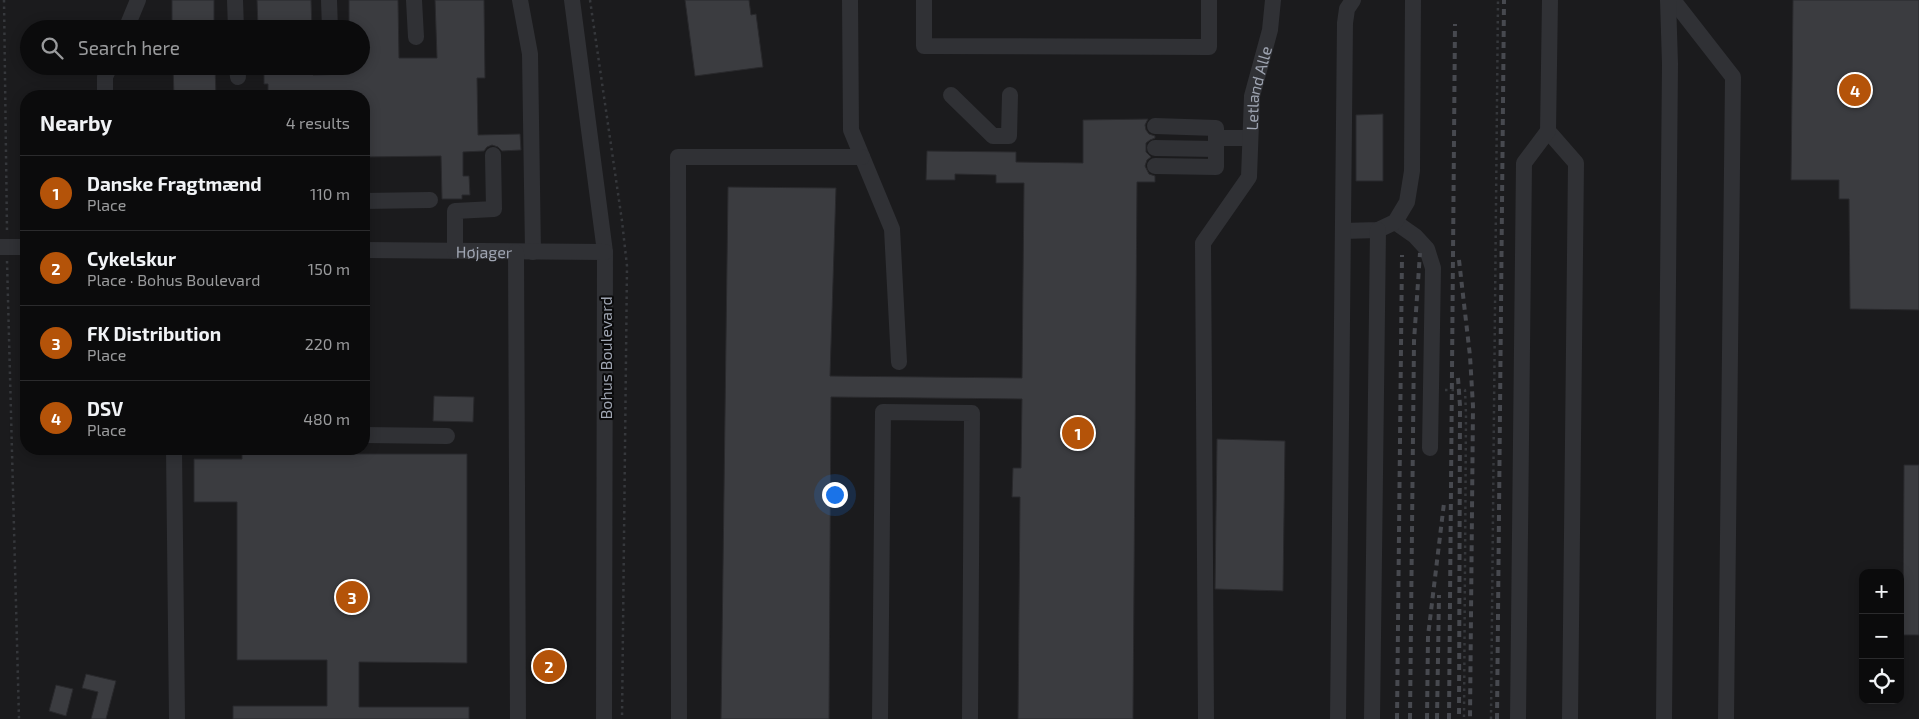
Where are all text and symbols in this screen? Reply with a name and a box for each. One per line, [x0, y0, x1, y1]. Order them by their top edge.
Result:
search box [20, 20, 370, 75]
icon: search [38, 34, 66, 62]
text: Search here [78, 36, 180, 59]
street label: Letland Alle [1241, 44, 1275, 131]
pin: 4 [1839, 71, 1871, 109]
text: Nearby [40, 110, 112, 135]
text: 4 results [286, 113, 350, 132]
text: Danske Fragtmænd [87, 172, 262, 195]
text: 1 [53, 184, 59, 203]
text: 110 m [310, 184, 350, 203]
text: Place [87, 195, 126, 214]
street label: Højager [456, 241, 513, 261]
text: Cykelskur [87, 247, 176, 270]
text: 2 [51, 259, 61, 278]
text: 150 m [308, 259, 350, 278]
text: Place · Bohus Boulevard [87, 270, 260, 289]
street label: Bohus Boulevard [596, 296, 615, 420]
text: FK Distribution [87, 322, 221, 345]
text: 3 [51, 334, 61, 353]
text: 220 m [305, 334, 350, 353]
text: Place [87, 345, 126, 364]
text: DSV [87, 397, 123, 420]
text: 4 [51, 409, 61, 428]
text: 480 m [303, 409, 350, 428]
pin: 1 [1062, 414, 1094, 452]
text: Place [87, 420, 126, 439]
your location [822, 482, 848, 508]
map controls [1859, 569, 1904, 704]
button: + [1859, 569, 1904, 614]
pin: 3 [336, 578, 368, 616]
button: − [1859, 614, 1904, 659]
pin: 2 [533, 647, 565, 685]
button: locate [1859, 659, 1904, 704]

